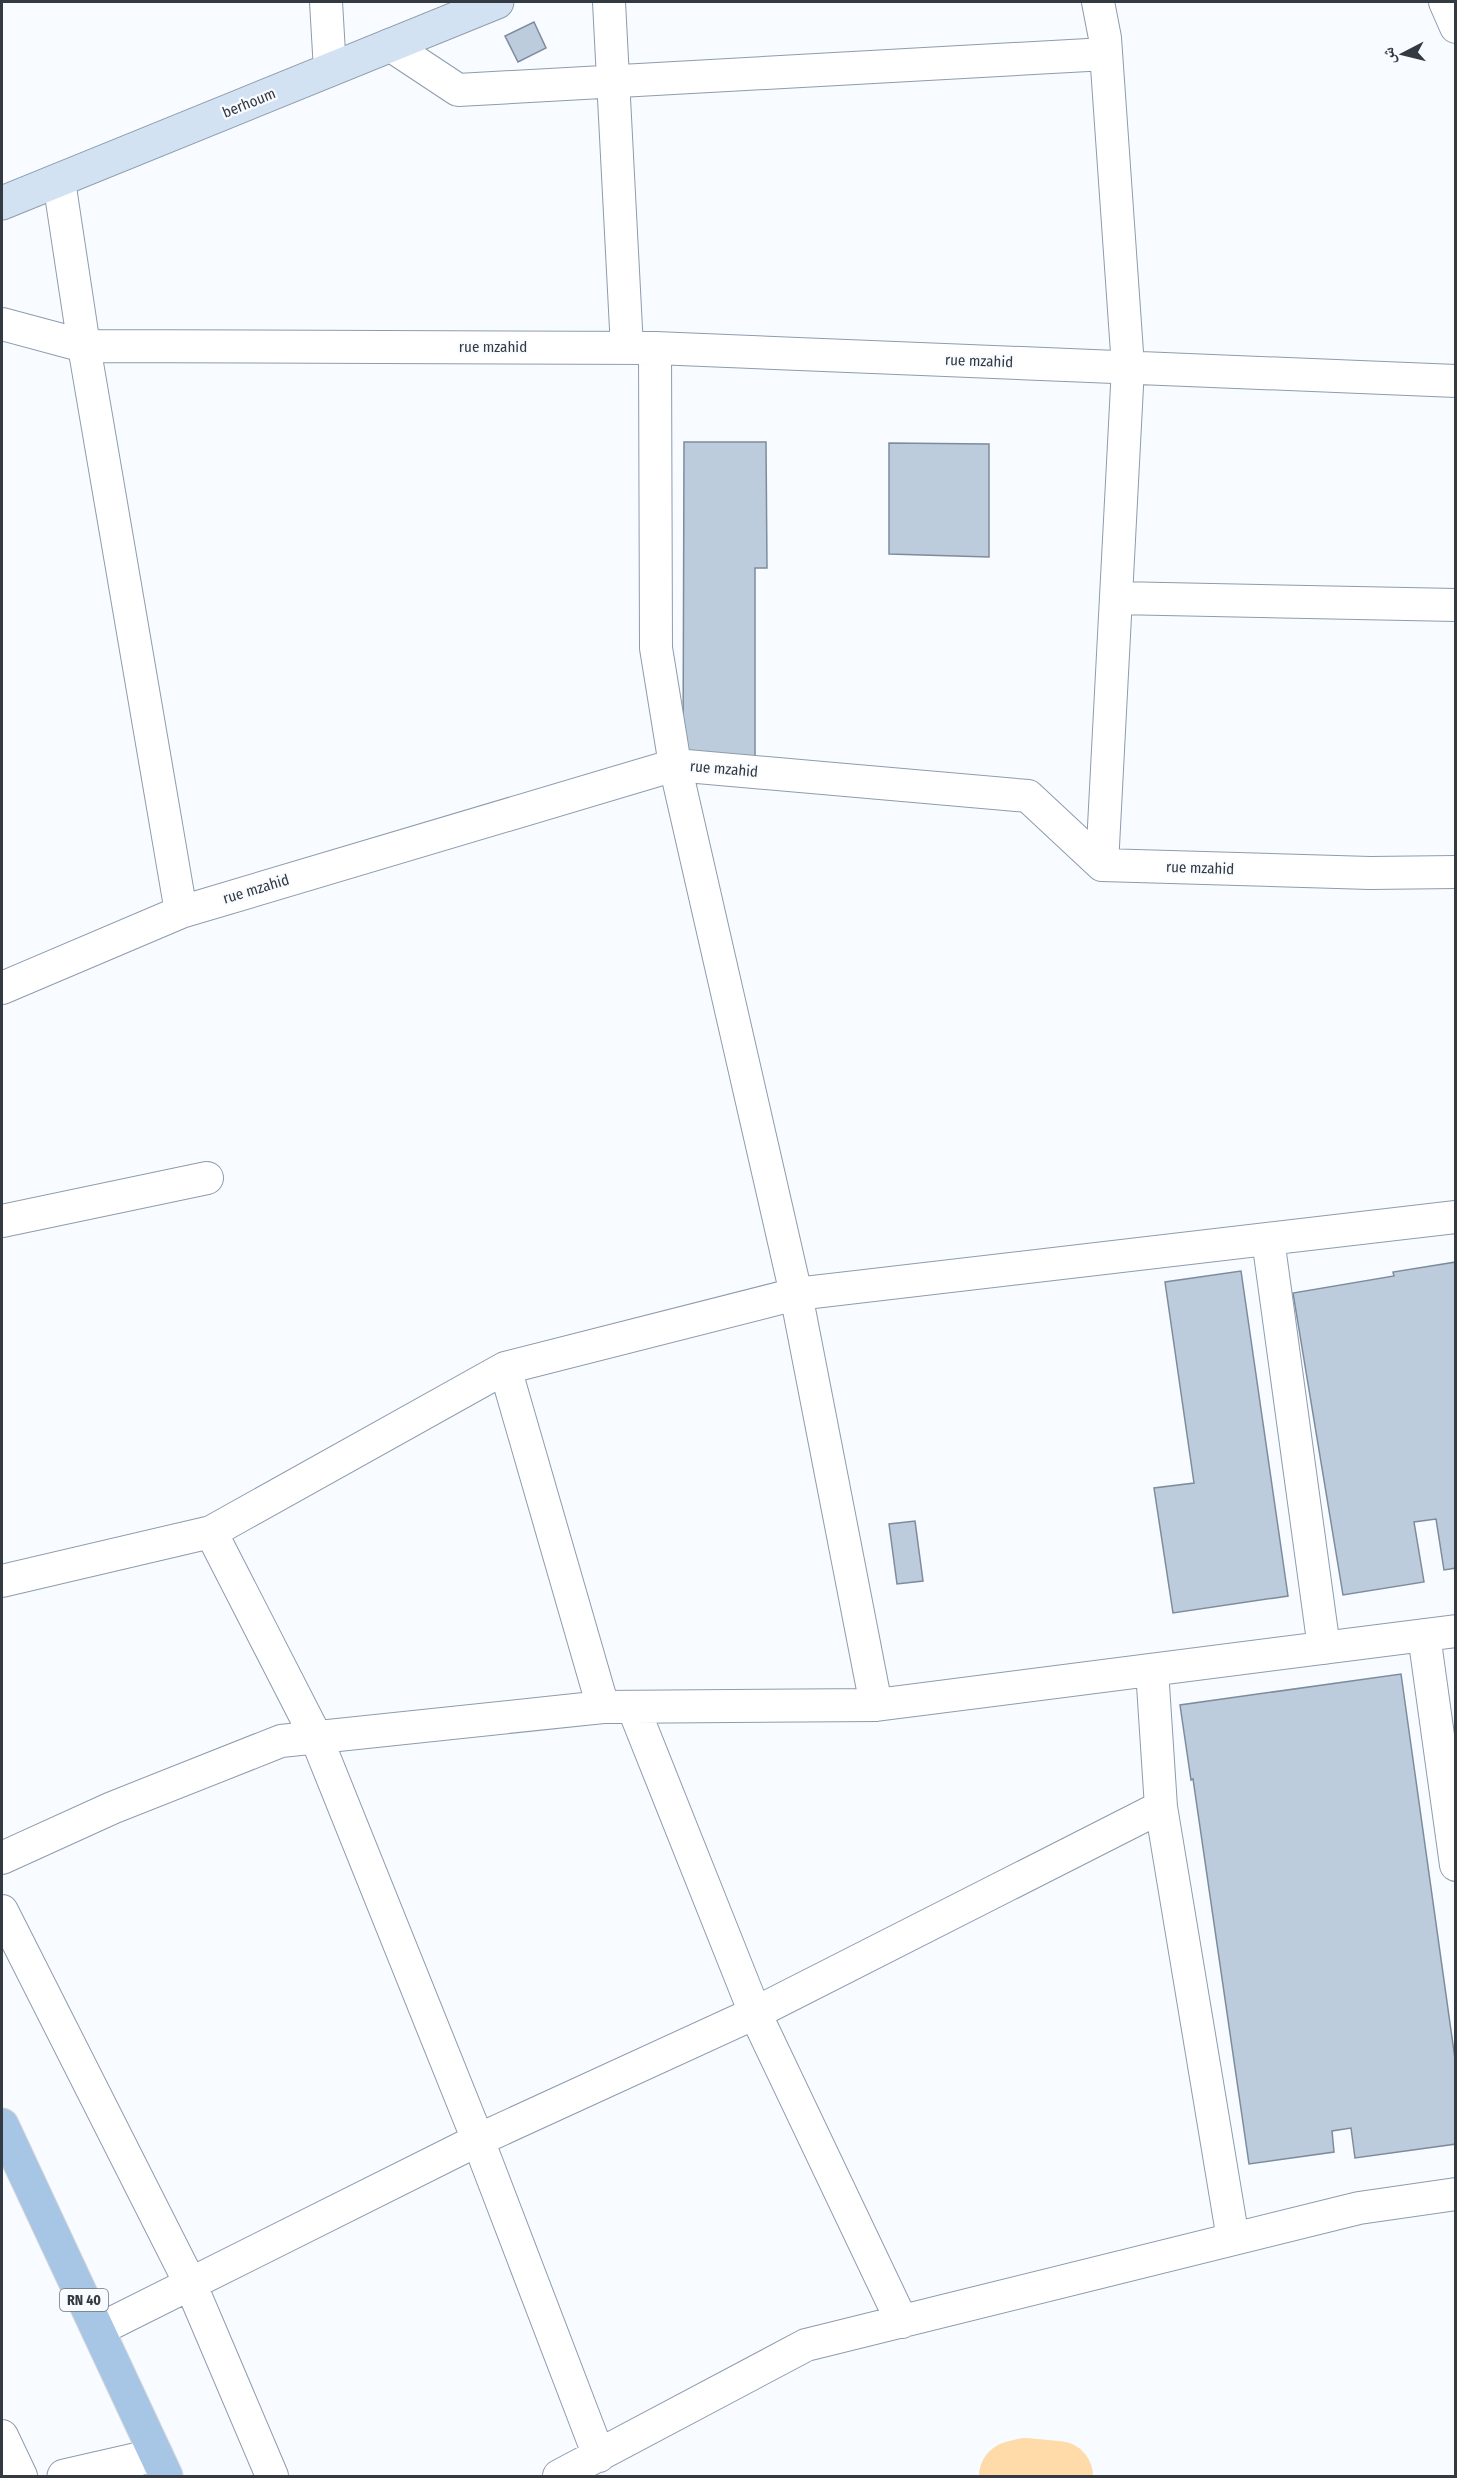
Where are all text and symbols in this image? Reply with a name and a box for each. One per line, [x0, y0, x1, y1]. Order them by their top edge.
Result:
north arrow [1373, 24, 1433, 84]
text: ش [1378, 46, 1399, 65]
street label: berhoum [220, 84, 278, 122]
street label: rue mzahid [459, 338, 527, 356]
street label: rue mzahid [945, 351, 1013, 371]
street label: rue mzahid [689, 757, 759, 781]
street label: rue mzahid [1166, 858, 1234, 878]
street label: rue mzahid [221, 870, 291, 908]
road number: RN 40 [60, 2289, 108, 2311]

